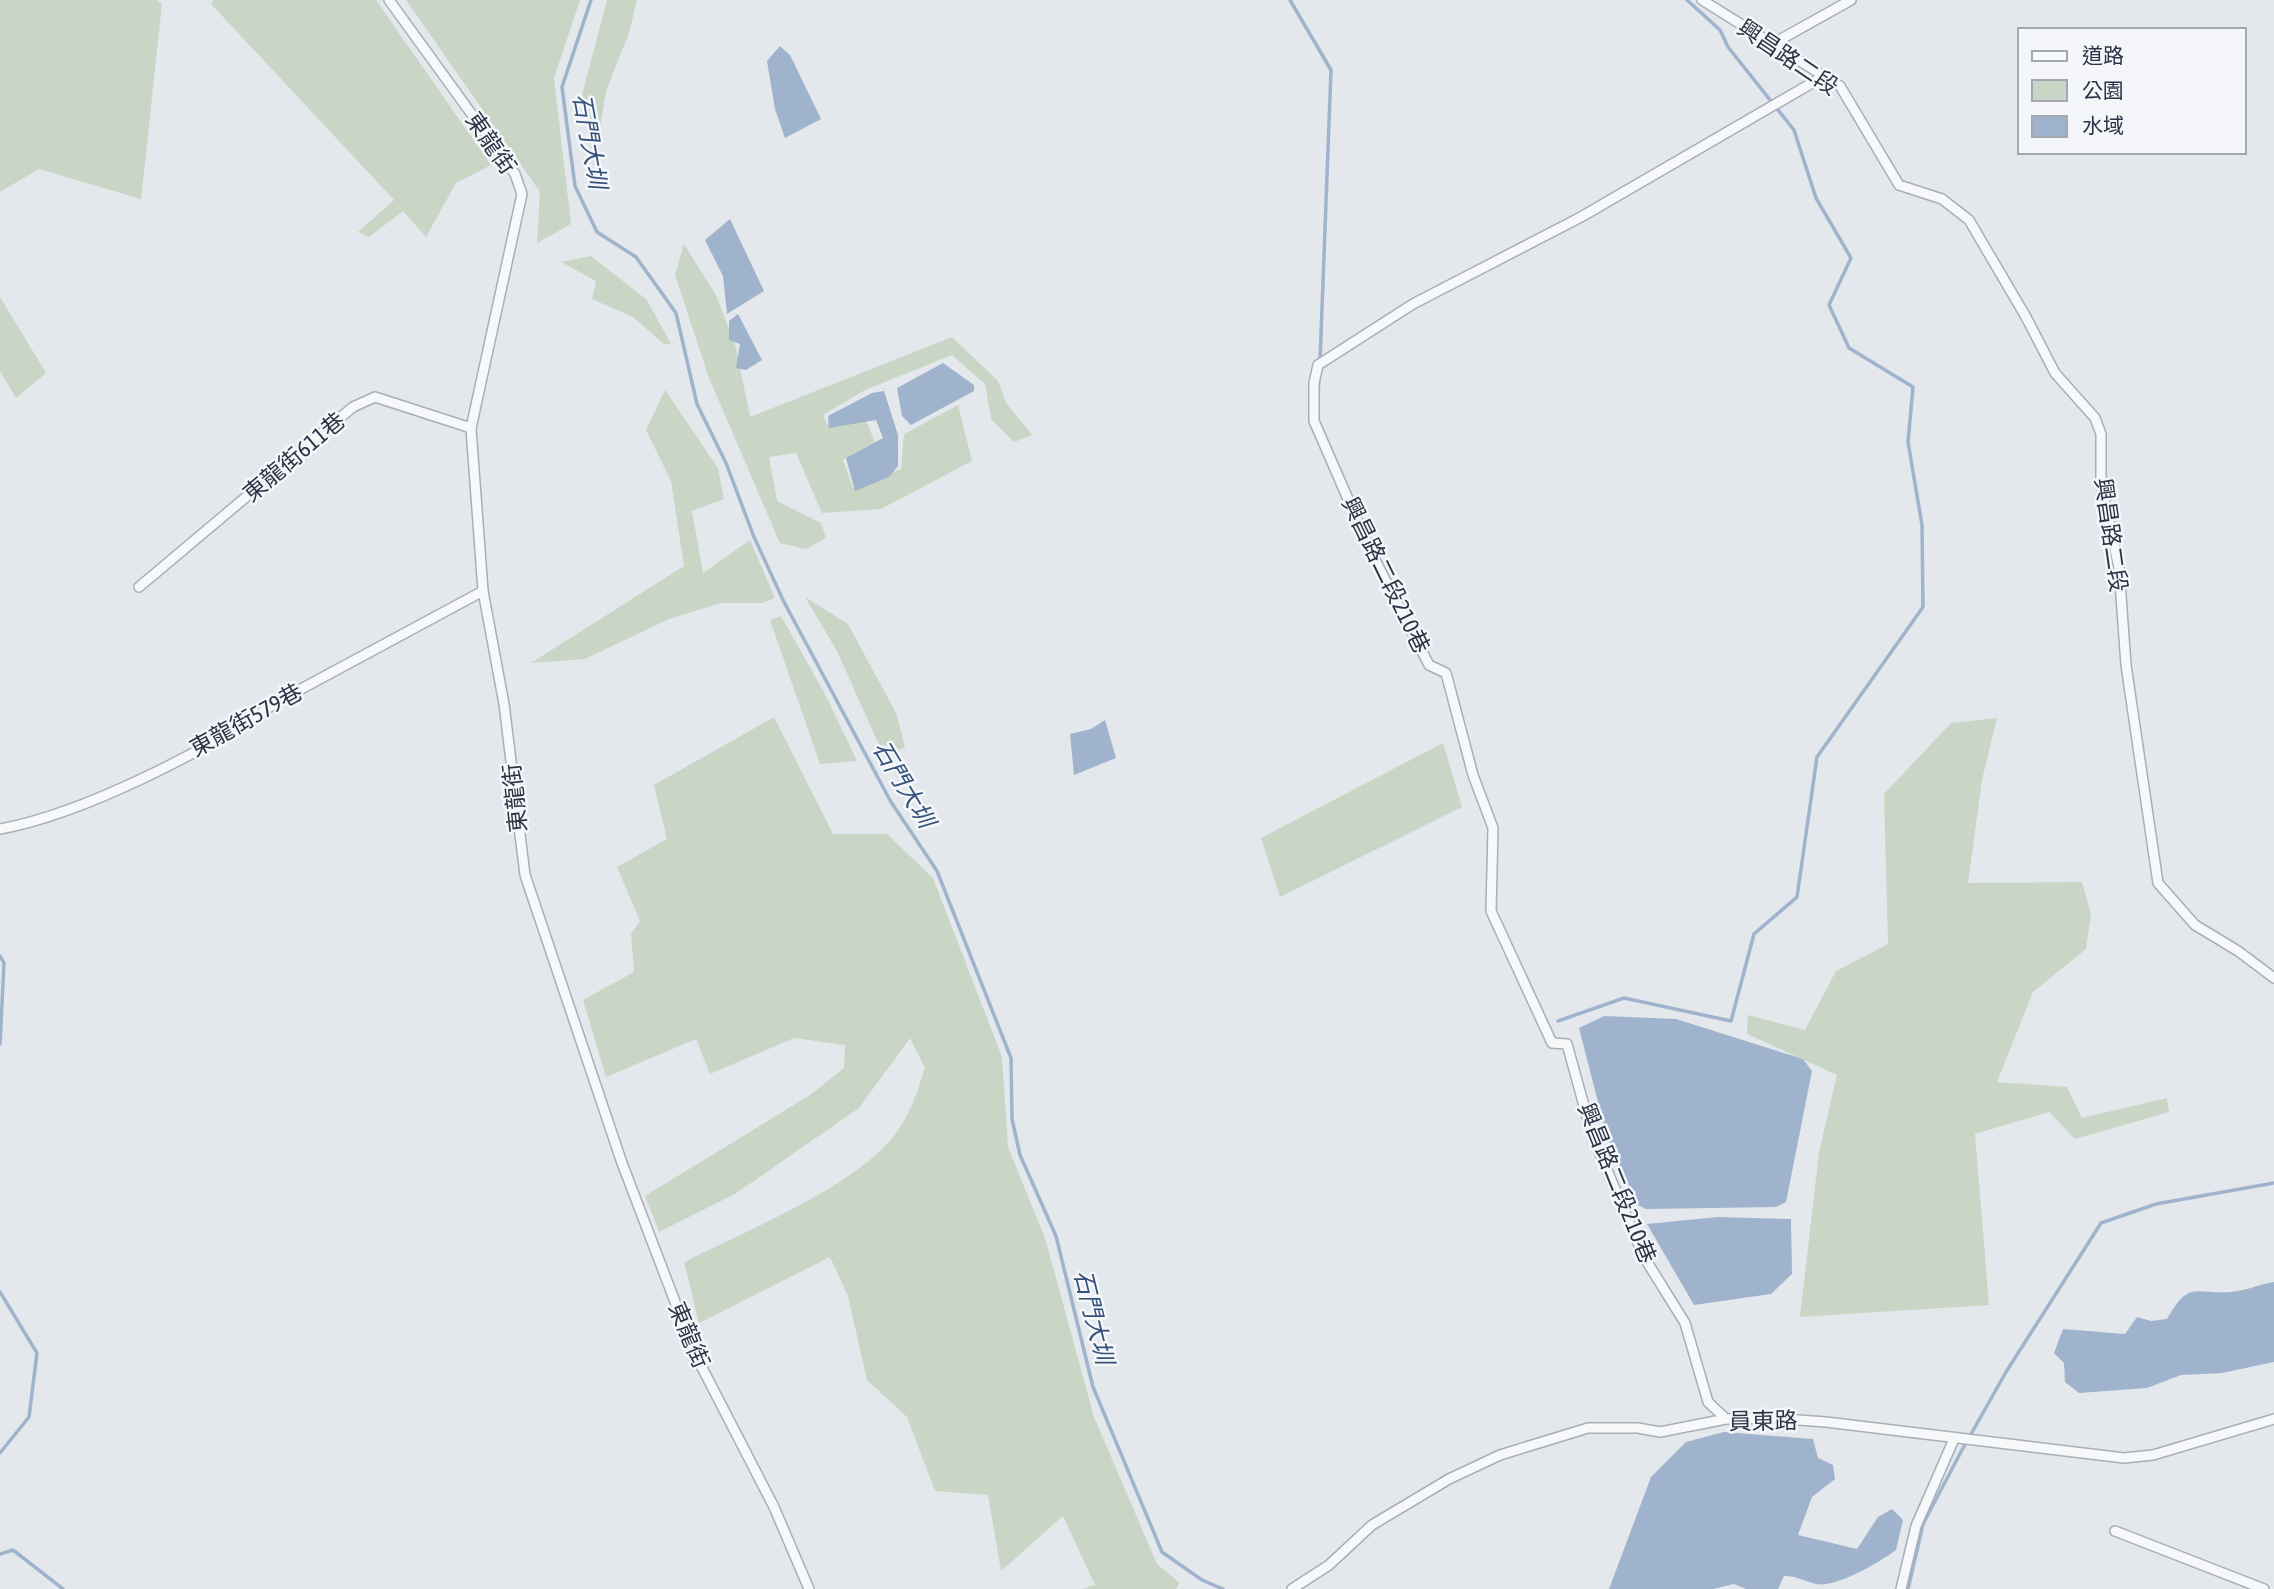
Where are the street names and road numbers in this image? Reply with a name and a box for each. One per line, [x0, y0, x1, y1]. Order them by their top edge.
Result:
street label: 興昌路二段 [1733, 14, 1843, 100]
street label: 東龍街 [461, 107, 521, 179]
street label: 東龍街611巷 [238, 407, 350, 507]
street label: 興昌路二段 [2090, 476, 2132, 594]
street label: 興昌路二段210巷 [1337, 493, 1435, 657]
street label: 東龍街579巷 [185, 678, 307, 762]
street label: 東龍街 [498, 762, 532, 834]
street label: 興昌路二段210巷 [1573, 1099, 1661, 1267]
street label: 東龍街 [664, 1298, 714, 1372]
street label: 員東路 [1728, 1407, 1798, 1435]

